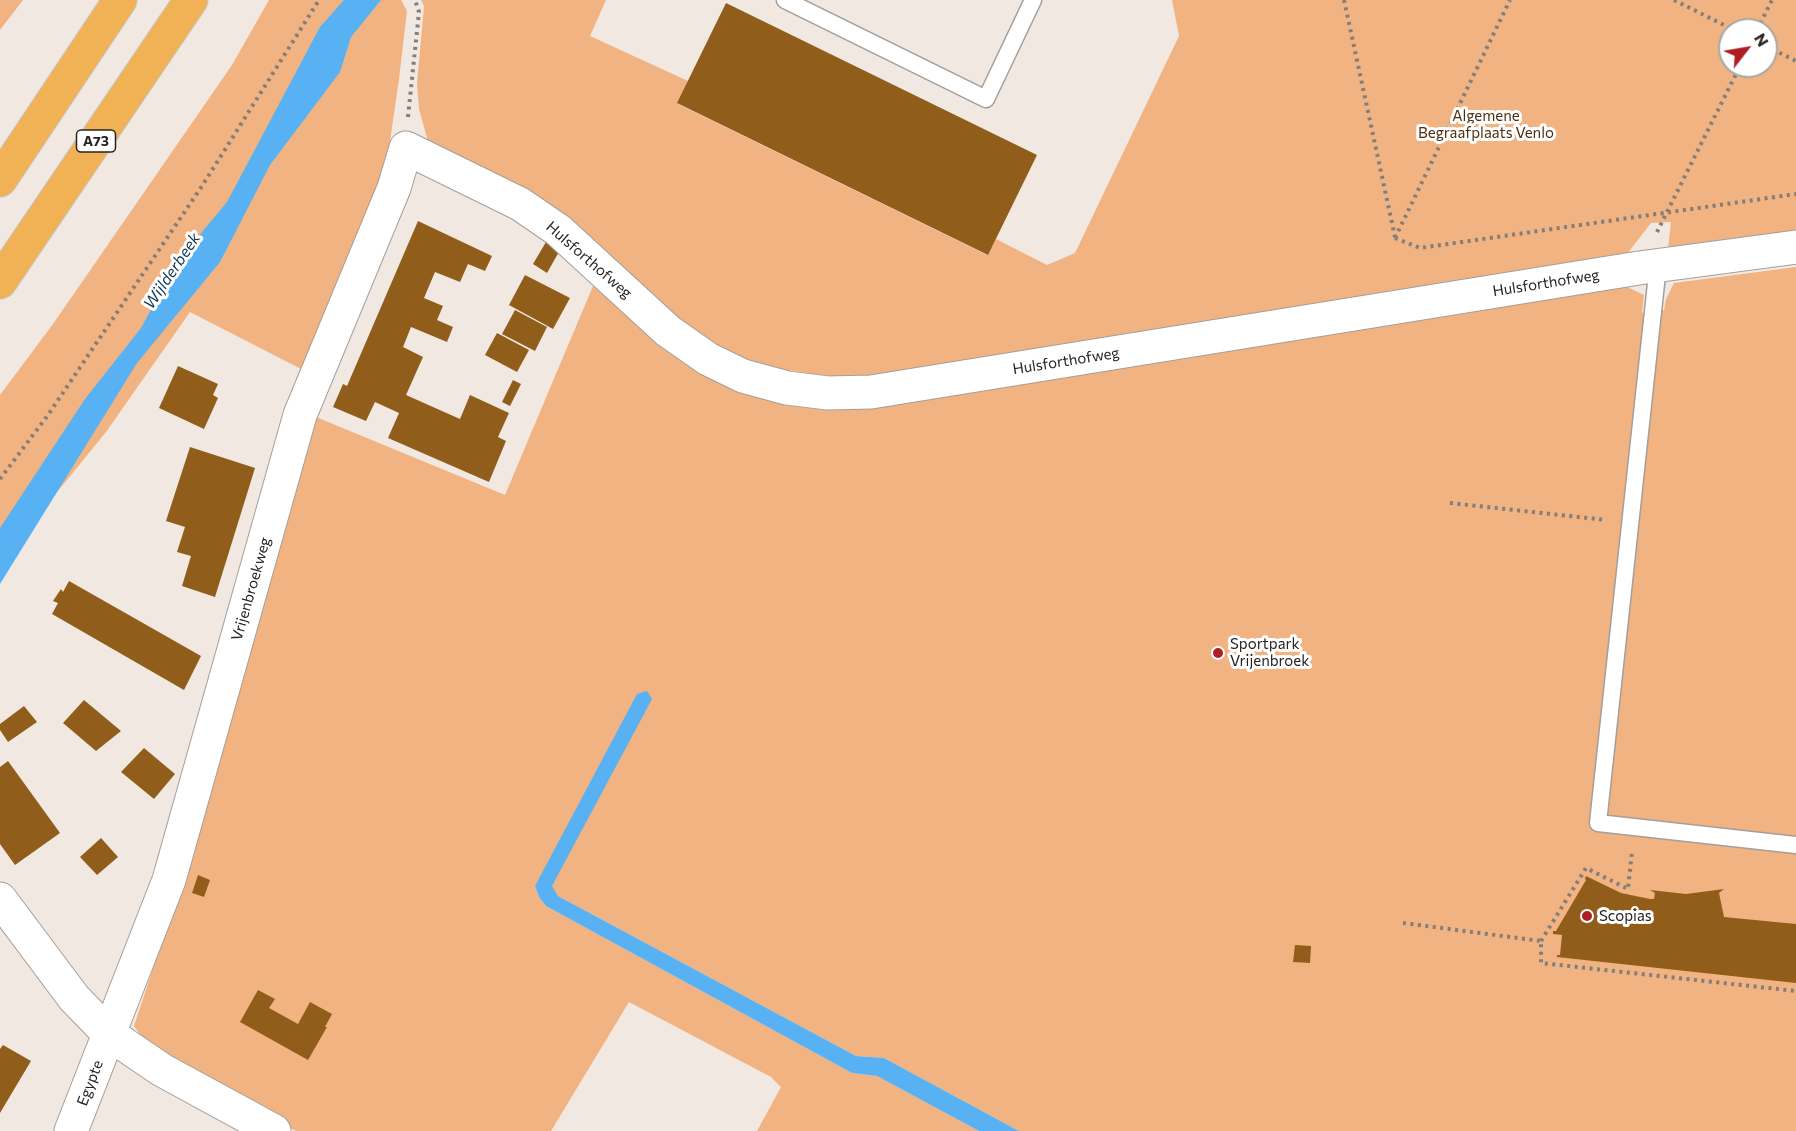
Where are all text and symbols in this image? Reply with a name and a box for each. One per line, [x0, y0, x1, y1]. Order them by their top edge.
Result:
north arrow [1718, 18, 1778, 78]
text: N [1751, 29, 1773, 50]
park label: Algemene Begraafplaats Venlo [1418, 107, 1554, 142]
road number: A73 [76, 130, 116, 152]
street label: Hulsforthofweg [542, 218, 636, 302]
water label: Wijlderbeek [140, 229, 204, 313]
street label: Hulsforthofweg [1491, 266, 1601, 300]
street label: Hulsforthofweg [1011, 344, 1121, 378]
street label: Vrijenbroekweg [228, 535, 274, 643]
place label: Sportpark Vrijenbroek [1230, 635, 1309, 670]
marker: Sportpark Vrijenbroek [1211, 646, 1225, 660]
place label: Scopias [1599, 907, 1652, 925]
marker: Scopias [1580, 909, 1594, 923]
street label: Egypte [73, 1058, 107, 1108]

